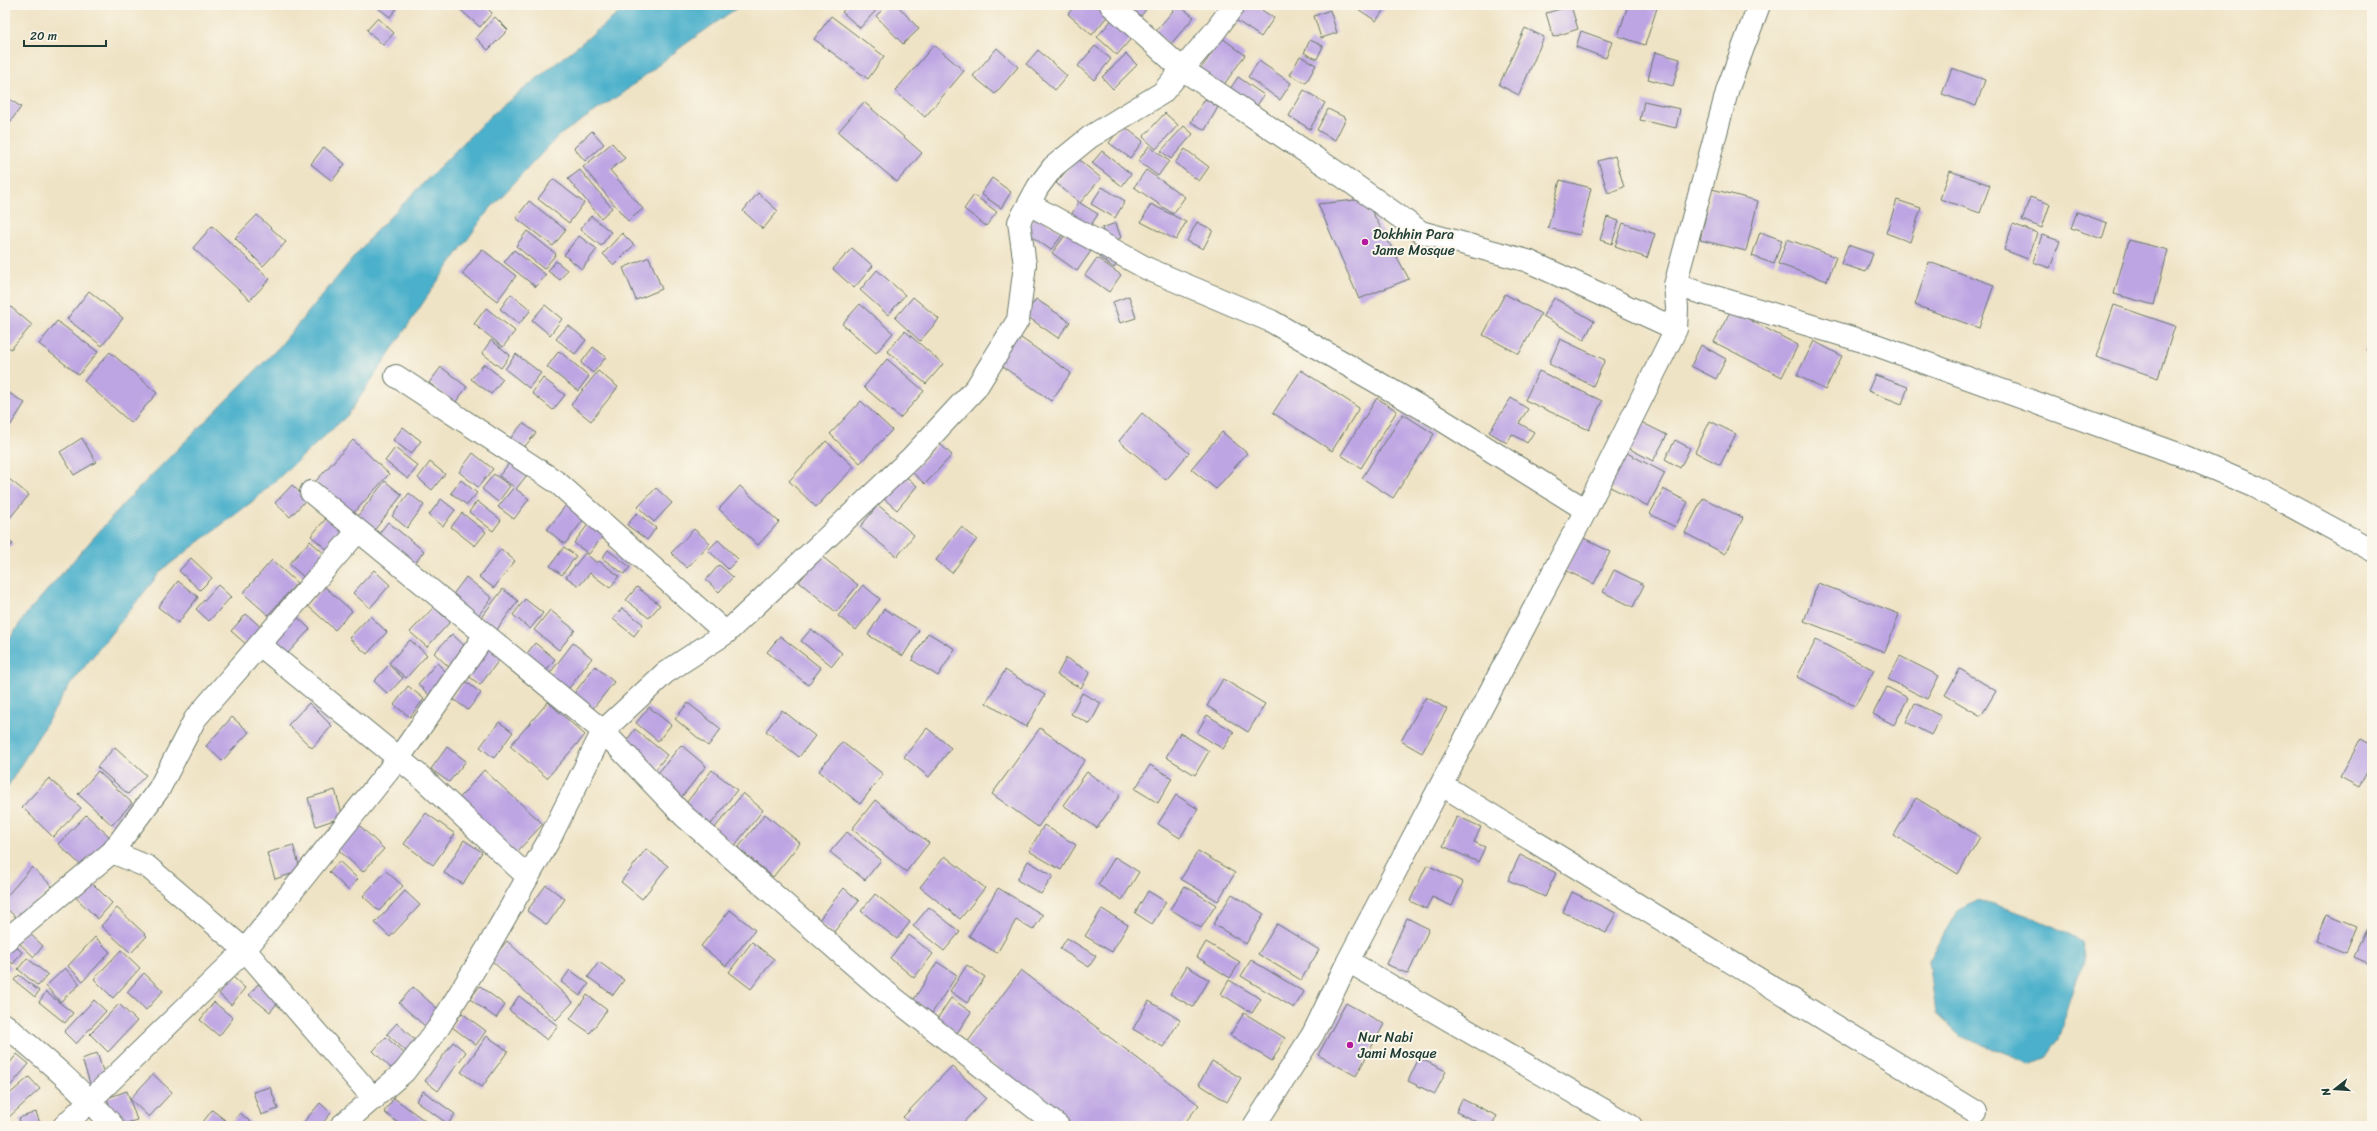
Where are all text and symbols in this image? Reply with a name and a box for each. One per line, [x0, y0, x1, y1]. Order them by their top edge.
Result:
scale bar [24, 22, 106, 48]
text: 20 m [30, 25, 57, 47]
place label: Dokhhin Para Jame Mosque [1372, 222, 1455, 263]
marker: Dokhhin Para Jame Mosque [1360, 237, 1370, 247]
place label: Nur Nabi Jami Mosque [1357, 1025, 1437, 1066]
marker: Nur Nabi Jami Mosque [1345, 1040, 1355, 1050]
north arrow [2315, 1069, 2355, 1109]
text: N [2316, 1085, 2336, 1099]

